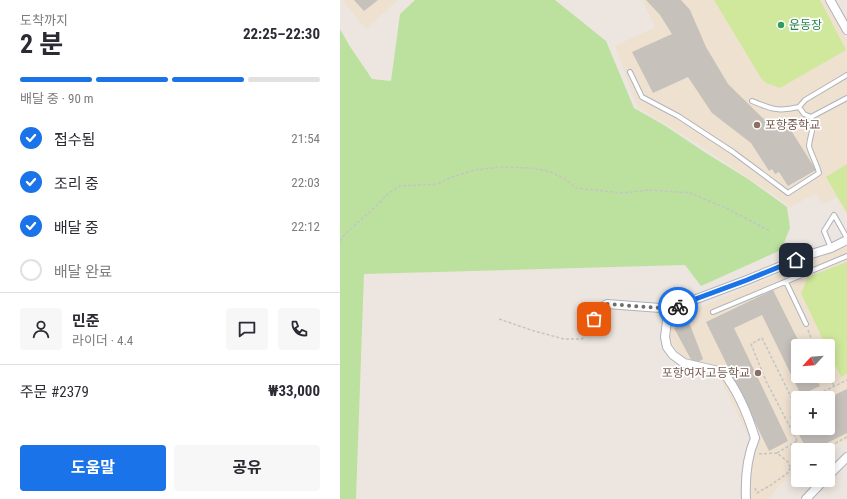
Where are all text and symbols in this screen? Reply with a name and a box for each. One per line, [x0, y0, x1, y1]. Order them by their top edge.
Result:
text: 도착까지 [20, 13, 68, 28]
place label: 운동장 [789, 18, 822, 32]
marker: 운동장 [776, 20, 786, 30]
text: 22:25–22:30 [243, 25, 320, 43]
text: 2 분 [20, 29, 63, 59]
text: 배달 중 · 90 m [20, 91, 94, 106]
place label: 포항중학교 [765, 118, 820, 132]
marker: 포항중학교 [752, 120, 762, 130]
icon: check [20, 127, 42, 149]
text: 접수됨 [54, 131, 95, 149]
text: 21:54 [291, 131, 320, 146]
icon: check [20, 171, 42, 193]
text: 조리 중 [54, 175, 99, 193]
text: 22:03 [291, 175, 320, 190]
icon: check [20, 215, 42, 237]
text: 배달 중 [54, 219, 99, 237]
text: 22:12 [291, 219, 320, 234]
pin [779, 243, 813, 277]
icon: home [785, 249, 807, 271]
text: 배달 완료 [54, 263, 113, 281]
courier [658, 287, 698, 327]
icon: bike [667, 296, 689, 318]
pin [577, 302, 611, 336]
button: person [20, 308, 62, 350]
button: chat [226, 308, 268, 350]
button: phone [278, 308, 320, 350]
icon: bag [583, 308, 605, 330]
text: 민준 [72, 312, 100, 330]
text: 라이더 · 4.4 [72, 333, 133, 348]
north arrow [791, 339, 835, 383]
map controls [791, 339, 835, 487]
place label: 포항여자고등학교 [662, 366, 750, 380]
marker: 포항여자고등학교 [753, 368, 763, 378]
text: ₩33,000 [268, 382, 320, 400]
text: 주문 #2379 [20, 383, 89, 401]
button: + [791, 391, 835, 435]
button: − [791, 443, 835, 487]
button: 도움말 [20, 445, 166, 491]
button: 공유 [174, 445, 320, 491]

